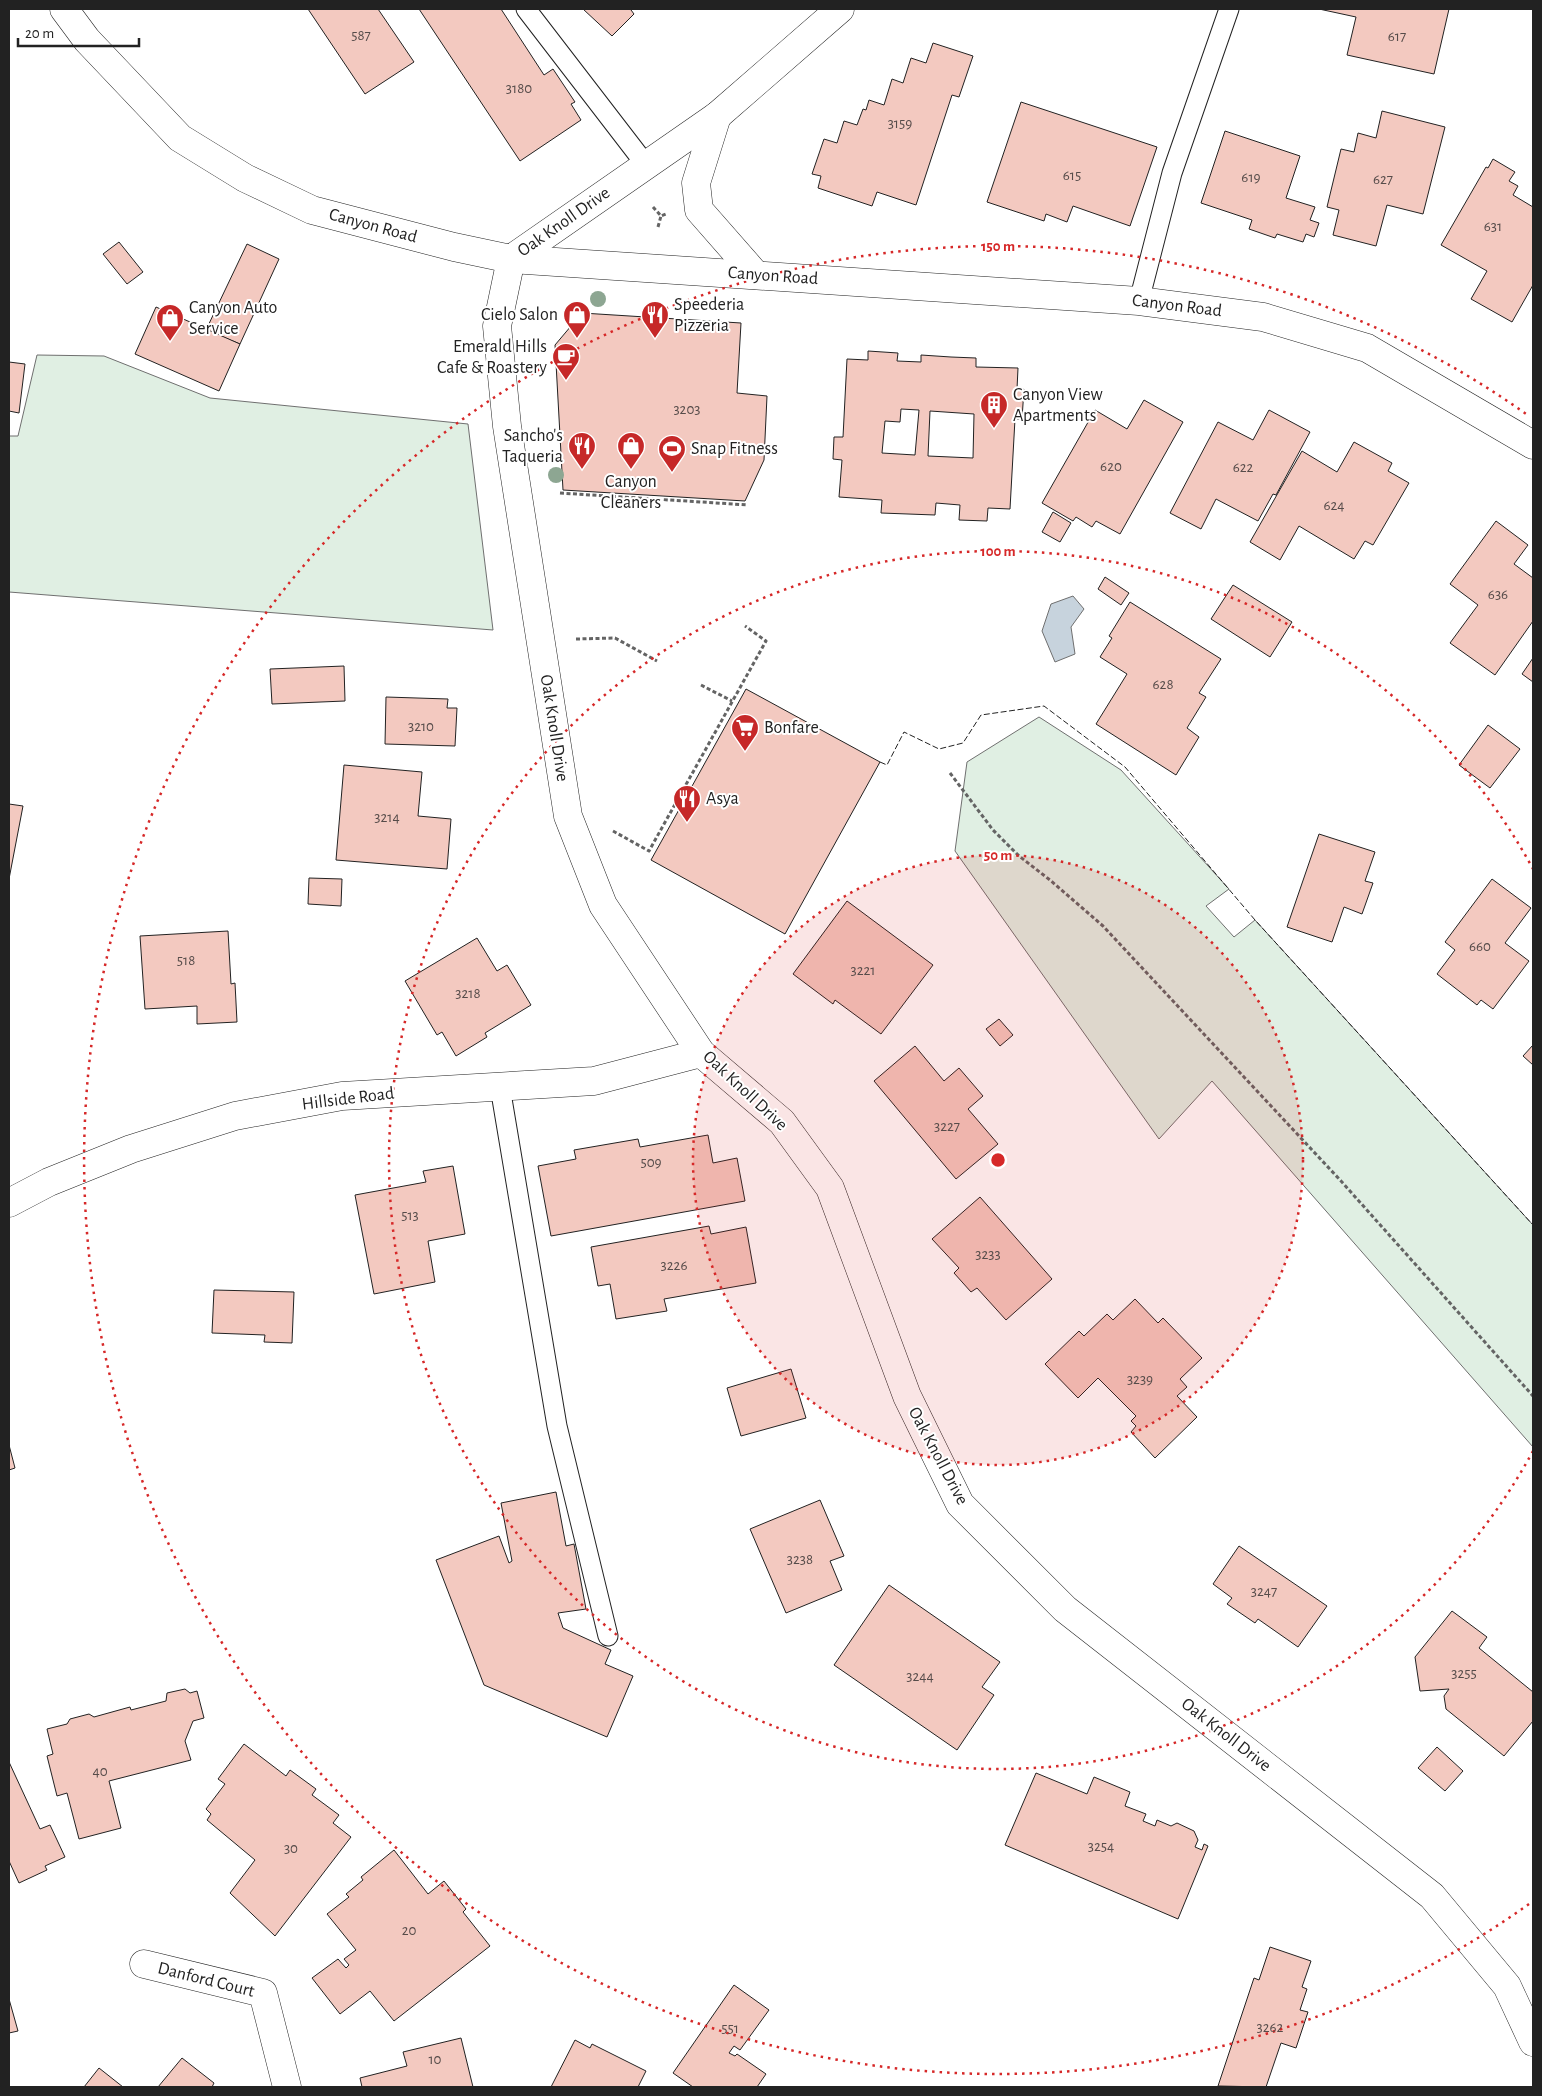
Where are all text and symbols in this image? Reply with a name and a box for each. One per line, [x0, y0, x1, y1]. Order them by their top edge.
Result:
scale bar [18, 15, 139, 47]
text: 20 m [25, 26, 54, 41]
house number: 587 [351, 28, 371, 43]
house number: 617 [1388, 29, 1406, 44]
house number: 3180 [506, 81, 532, 96]
house number: 3159 [888, 116, 912, 131]
house number: 615 [1063, 168, 1081, 183]
house number: 619 [1241, 170, 1261, 185]
house number: 627 [1373, 172, 1393, 187]
street label: Oak Knoll Drive [515, 184, 613, 260]
street label: Canyon Road [327, 206, 419, 246]
house number: 631 [1484, 219, 1502, 234]
text: 150 m [981, 239, 1015, 254]
street label: Canyon Road [727, 264, 819, 288]
street label: Canyon Road [1131, 292, 1223, 320]
place label: Speederia Pizzeria [674, 296, 744, 335]
place label: Canyon Auto Service [189, 299, 278, 338]
shop icon: Cielo Salon [562, 300, 592, 339]
restaurant icon: Speederia Pizzeria [640, 300, 670, 339]
shop icon: Canyon Auto Service [155, 303, 185, 342]
place label: Cielo Salon [481, 306, 558, 324]
place label: Emerald Hills Cafe & Roastery [437, 338, 547, 377]
cafe icon: Emerald Hills Cafe & Roastery [551, 342, 581, 381]
place label: Canyon View Apartments [1013, 386, 1103, 425]
building icon: Canyon View Apartments [979, 390, 1009, 429]
house number: 3203 [673, 402, 701, 417]
place label: Sancho's Taqueria [502, 427, 563, 466]
restaurant icon: Sancho's Taqueria [567, 431, 597, 470]
shop icon: Canyon Cleaners [616, 431, 646, 470]
sports icon: Snap Fitness [657, 434, 687, 473]
place label: Snap Fitness [691, 440, 778, 458]
house number: 620 [1100, 459, 1122, 474]
house number: 622 [1233, 460, 1254, 475]
place label: Canyon Cleaners [601, 473, 661, 512]
house number: 624 [1323, 498, 1345, 513]
text: 100 m [980, 544, 1016, 559]
house number: 636 [1488, 587, 1508, 602]
street label: Oak Knoll Drive [537, 673, 571, 783]
house number: 628 [1153, 677, 1174, 692]
supermarket icon: Bonfare [730, 713, 760, 752]
house number: 3210 [408, 719, 434, 734]
place label: Bonfare [764, 719, 819, 737]
restaurant icon: Asya [672, 784, 702, 823]
place label: Asya [706, 790, 739, 808]
house number: 3214 [374, 810, 400, 825]
text: 50 m [984, 848, 1012, 863]
house number: 660 [1469, 939, 1491, 954]
house number: 518 [177, 953, 195, 968]
house number: 3221 [851, 963, 876, 978]
house number: 3218 [455, 986, 481, 1001]
street label: Oak Knoll Drive [699, 1048, 791, 1134]
street label: Hillside Road [301, 1084, 395, 1114]
house number: 3227 [934, 1119, 960, 1134]
centre of rings [989, 1151, 1007, 1169]
house number: 509 [640, 1155, 662, 1170]
house number: 513 [401, 1208, 419, 1223]
house number: 3233 [975, 1247, 1001, 1262]
house number: 3226 [661, 1258, 687, 1273]
house number: 3239 [1127, 1372, 1153, 1387]
street label: Oak Knoll Drive [905, 1404, 971, 1508]
house number: 3238 [787, 1552, 813, 1567]
house number: 3247 [1251, 1584, 1277, 1599]
house number: 3255 [1451, 1666, 1477, 1681]
house number: 3244 [906, 1669, 934, 1684]
street label: Oak Knoll Drive [1178, 1695, 1274, 1775]
house number: 40 [92, 1764, 108, 1779]
house number: 3254 [1088, 1839, 1114, 1854]
house number: 30 [284, 1841, 298, 1856]
house number: 20 [402, 1923, 416, 1938]
street label: Danford Court [156, 1959, 257, 2001]
house number: 3262 [1257, 2020, 1284, 2035]
house number: 551 [721, 2021, 739, 2036]
house number: 10 [428, 2052, 442, 2067]

